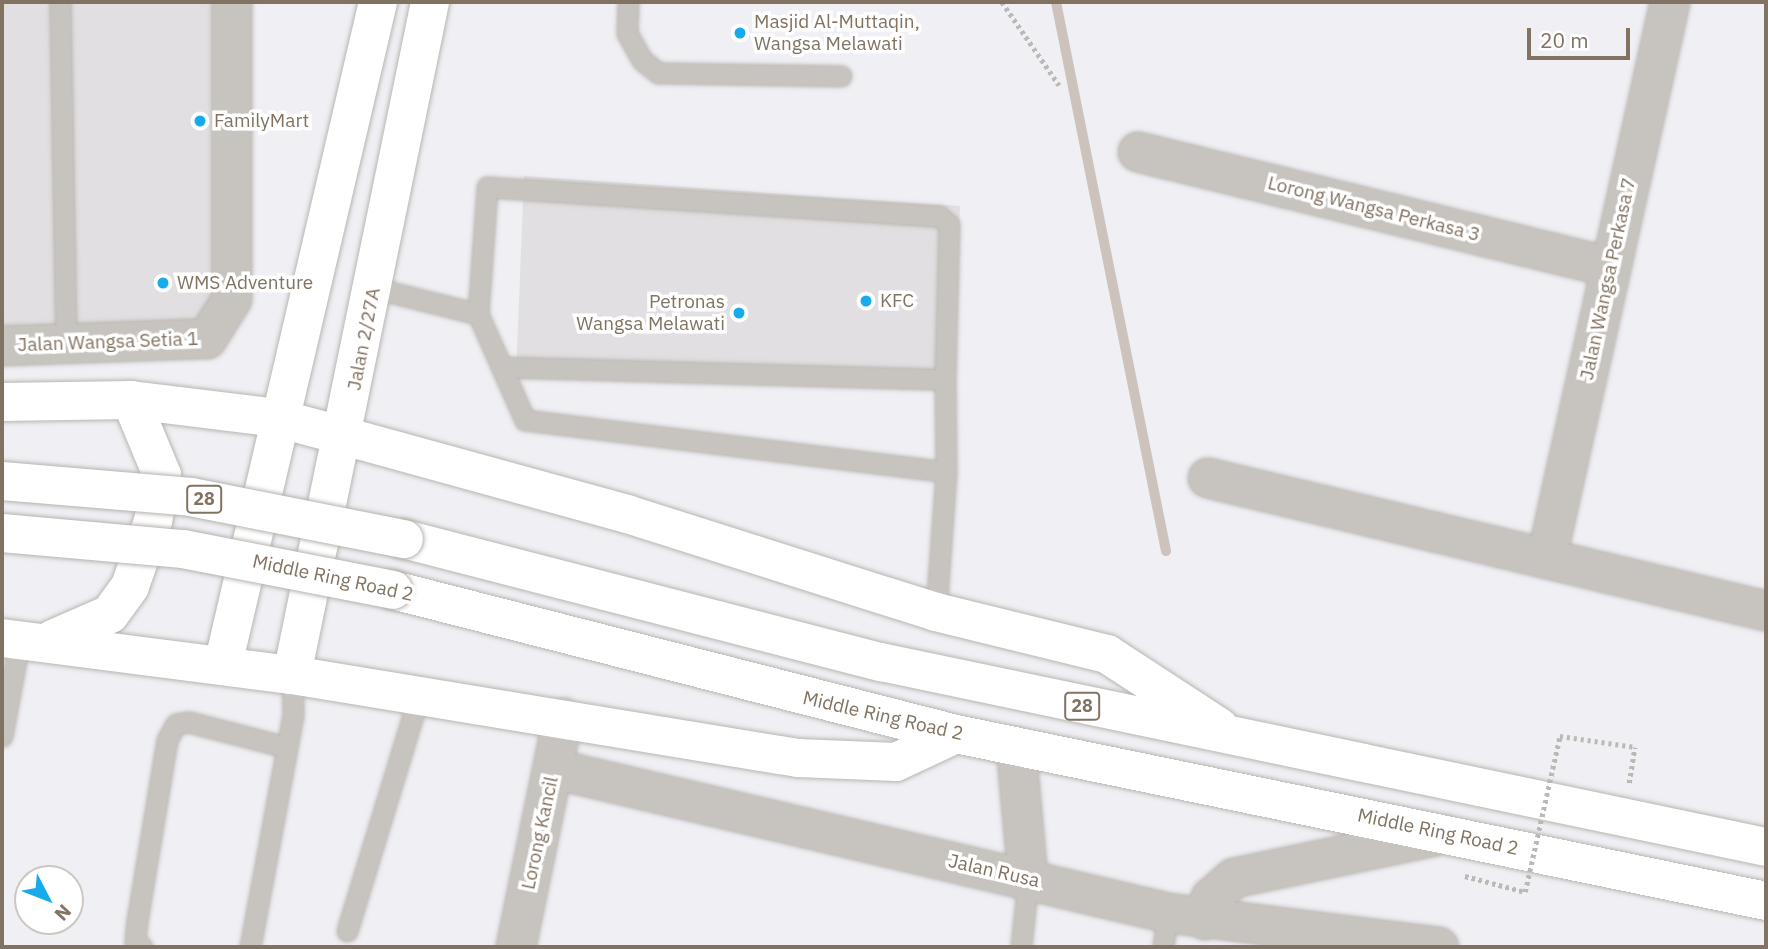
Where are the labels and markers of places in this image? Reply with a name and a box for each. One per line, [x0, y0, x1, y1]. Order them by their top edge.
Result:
place label: Masjid Al-Muttaqin, Wangsa Melawati [754, 11, 920, 55]
marker: Masjid Al-Muttaqin, Wangsa Melawati [732, 25, 748, 41]
place label: FamilyMart [214, 110, 309, 132]
marker: FamilyMart [192, 113, 208, 129]
place label: WMS Adventure [177, 272, 313, 294]
marker: WMS Adventure [155, 275, 171, 291]
place label: KFC [880, 290, 914, 312]
place label: Petronas Wangsa Melawati [576, 291, 725, 335]
marker: KFC [858, 293, 874, 309]
marker: Petronas Wangsa Melawati [731, 305, 747, 321]

